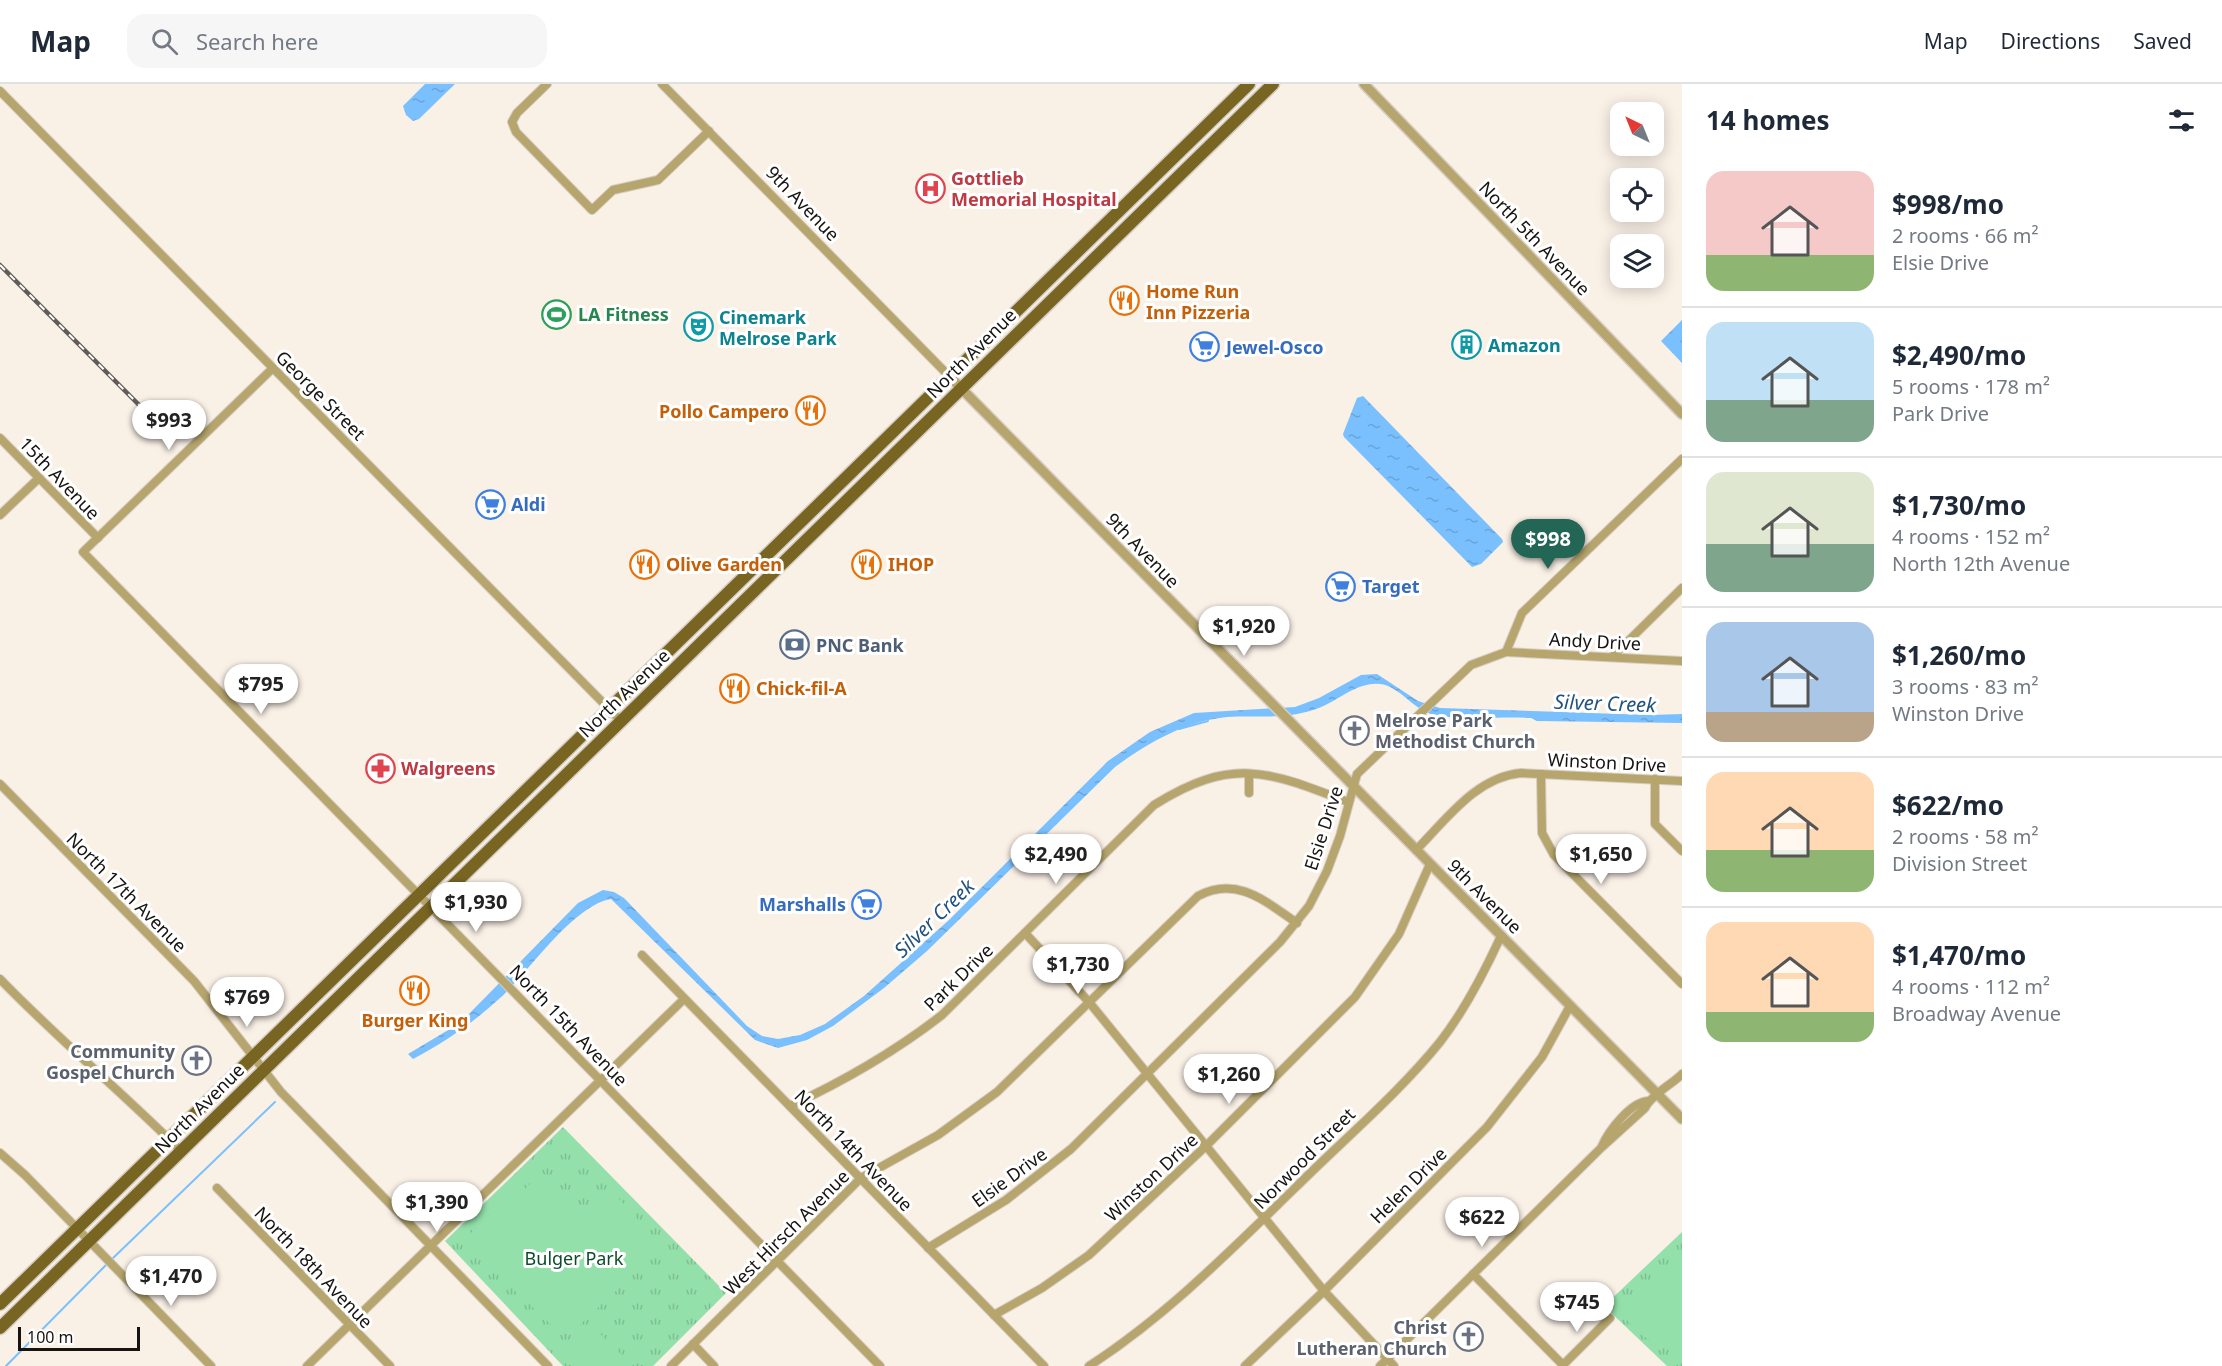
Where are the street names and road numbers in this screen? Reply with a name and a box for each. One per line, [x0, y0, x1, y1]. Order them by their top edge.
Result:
street label: 9th Avenue [761, 160, 845, 246]
street label: North 5th Avenue [1474, 176, 1596, 300]
street label: North Avenue [921, 303, 1021, 403]
street label: George Street [271, 345, 371, 445]
street label: 15th Avenue [15, 432, 105, 524]
street label: 9th Avenue [1101, 507, 1185, 593]
street label: Andy Drive [1548, 627, 1642, 655]
street label: North Avenue [573, 644, 675, 742]
street label: Winston Drive [1547, 747, 1667, 777]
street label: Elsie Drive [1298, 783, 1348, 873]
street label: North 17th Avenue [62, 827, 192, 957]
street label: 9th Avenue [1443, 854, 1527, 938]
street label: Park Drive [918, 938, 998, 1016]
street label: North 15th Avenue [505, 959, 633, 1091]
street label: North Avenue [149, 1058, 249, 1158]
street label: North 14th Avenue [790, 1084, 918, 1216]
street label: Norwood Street [1248, 1102, 1360, 1214]
street label: Winston Drive [1099, 1128, 1203, 1226]
street label: Elsie Drive [967, 1142, 1051, 1212]
street label: Helen Drive [1365, 1142, 1451, 1228]
street label: West Hirsch Avenue [718, 1164, 854, 1300]
street label: North 18th Avenue [250, 1201, 378, 1333]

